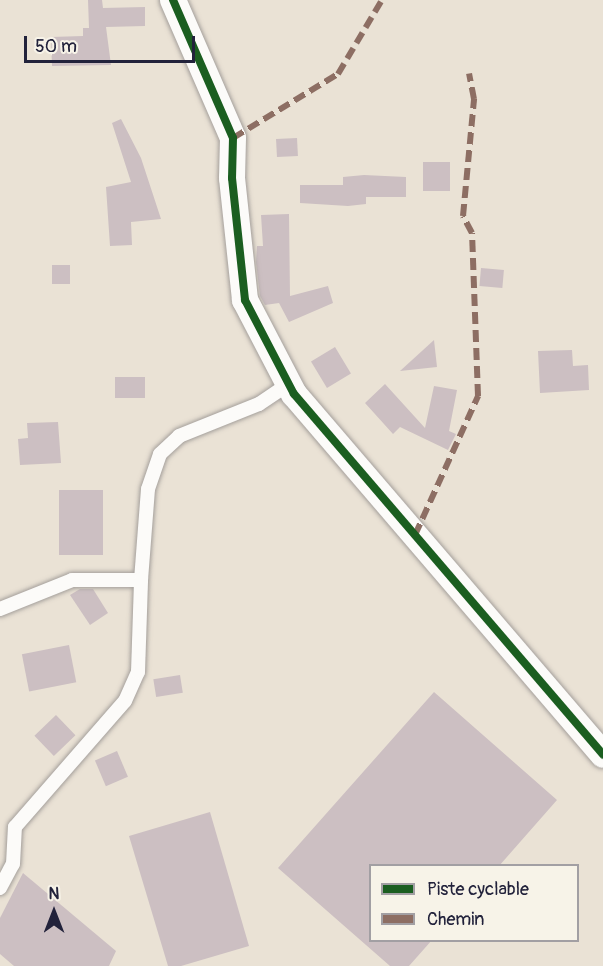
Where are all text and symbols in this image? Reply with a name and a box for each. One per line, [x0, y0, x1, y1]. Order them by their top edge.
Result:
scale bar [27, 24, 198, 62]
text: 50 m [35, 35, 77, 58]
legend [369, 864, 579, 942]
text: Piste cyclable [427, 878, 529, 901]
north arrow [24, 882, 84, 942]
text: N [49, 884, 59, 904]
text: Chemin [427, 908, 484, 931]

